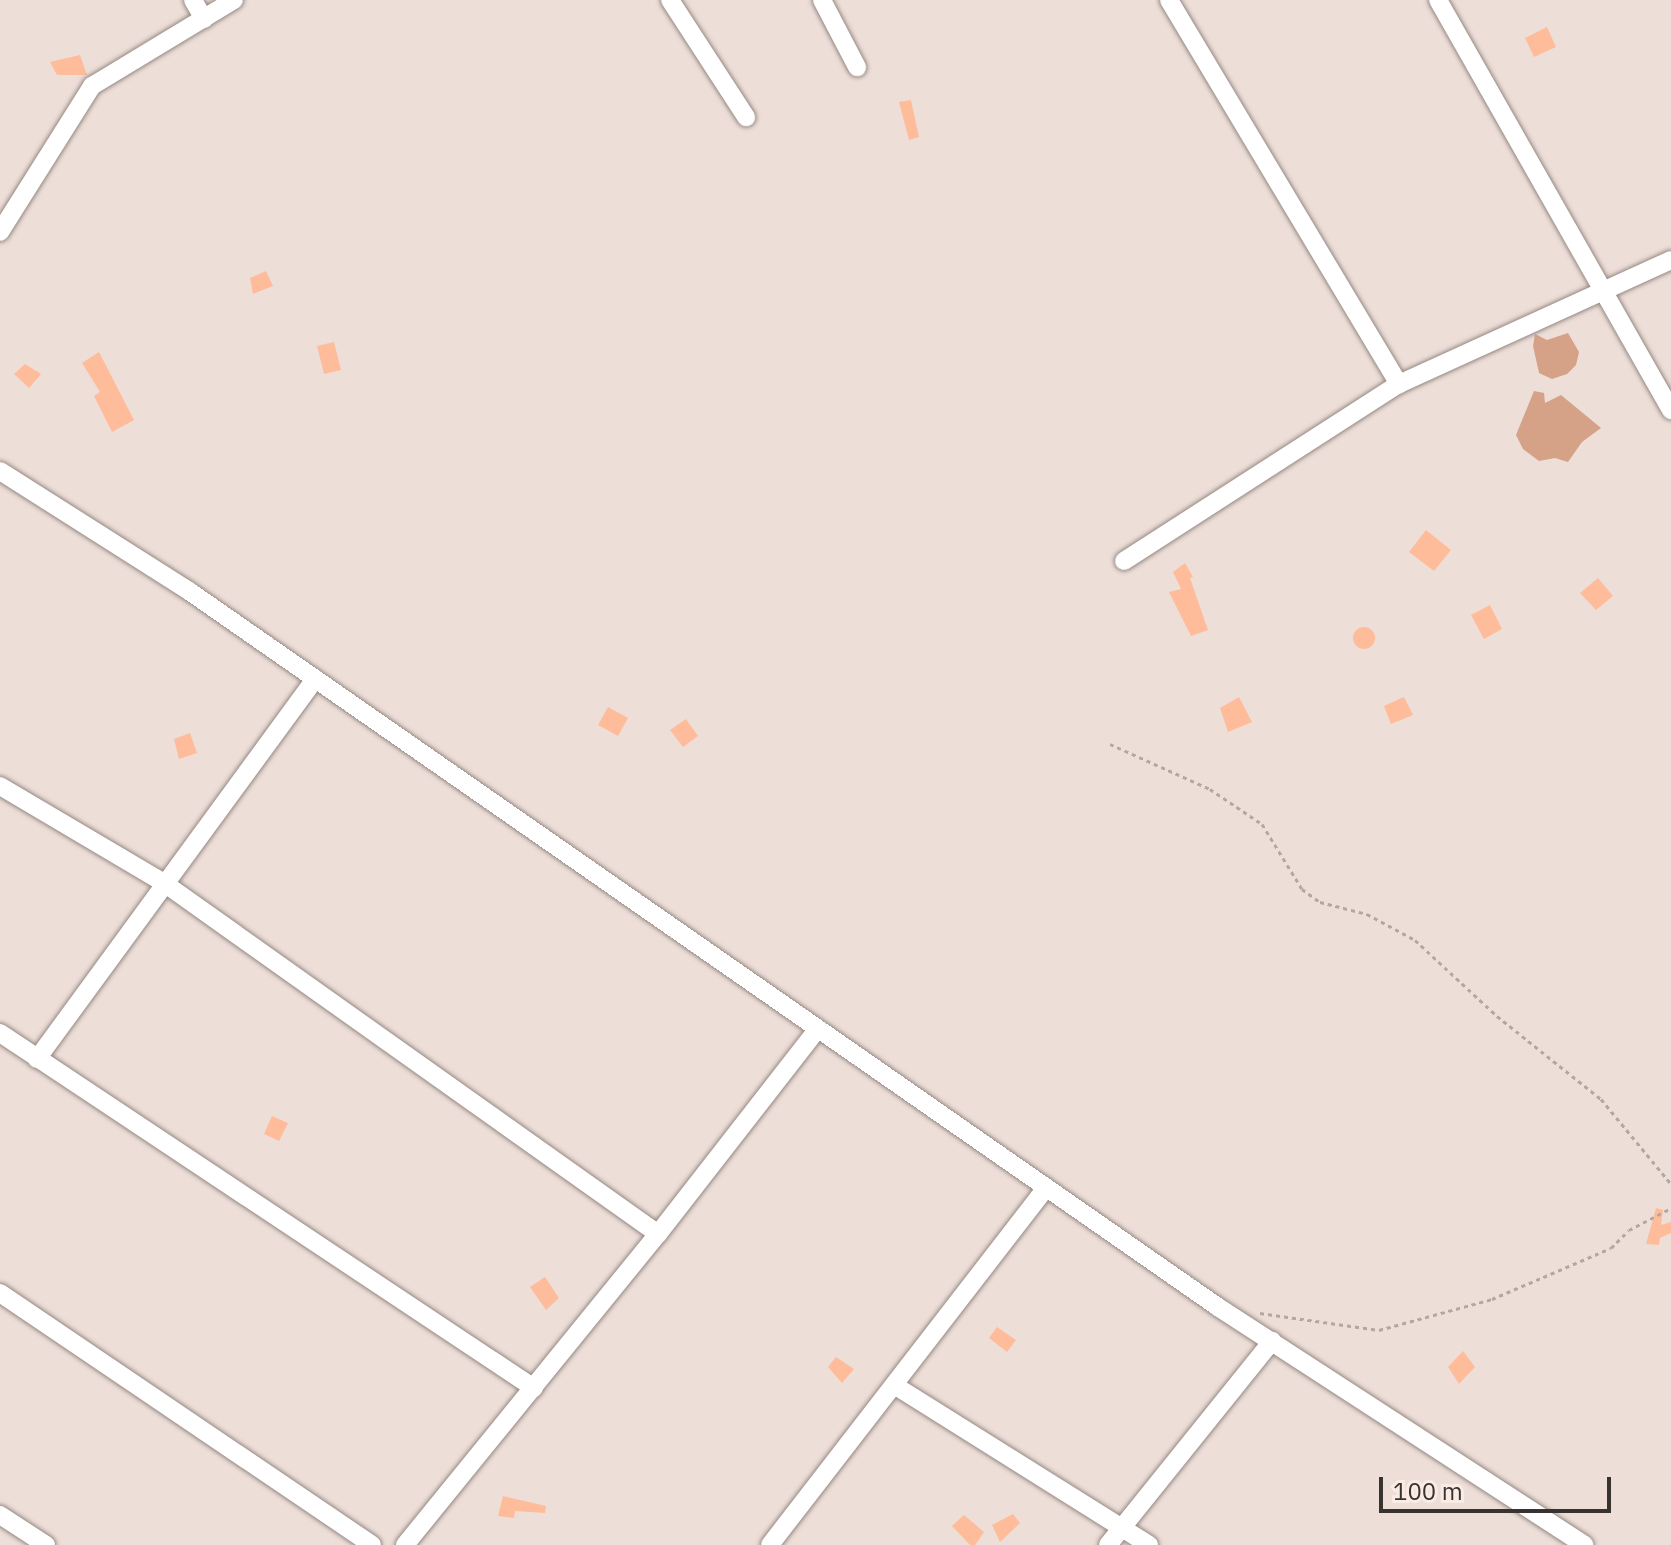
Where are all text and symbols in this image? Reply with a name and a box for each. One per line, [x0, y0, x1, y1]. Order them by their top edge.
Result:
scale bar [1383, 1461, 1615, 1511]
text: 100 m [1393, 1475, 1463, 1507]

